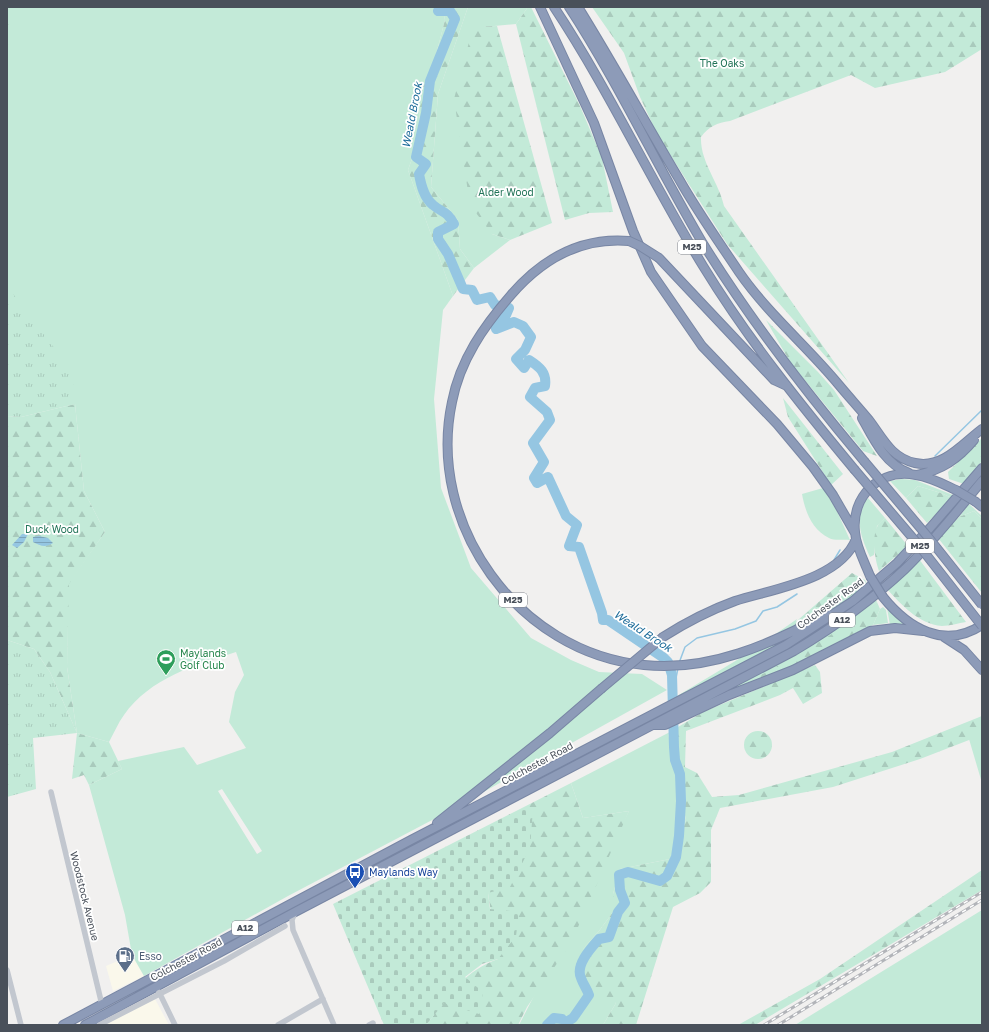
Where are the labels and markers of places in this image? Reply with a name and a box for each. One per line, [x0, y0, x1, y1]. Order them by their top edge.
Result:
place label: Maylands Golf Club [180, 647, 226, 671]
sports icon: Maylands Golf Club [155, 648, 177, 676]
bus stop icon: Maylands Way [344, 861, 366, 889]
place label: Maylands Way [369, 866, 438, 878]
fuel station icon: Esso [114, 945, 136, 973]
place label: Esso [139, 950, 162, 962]

